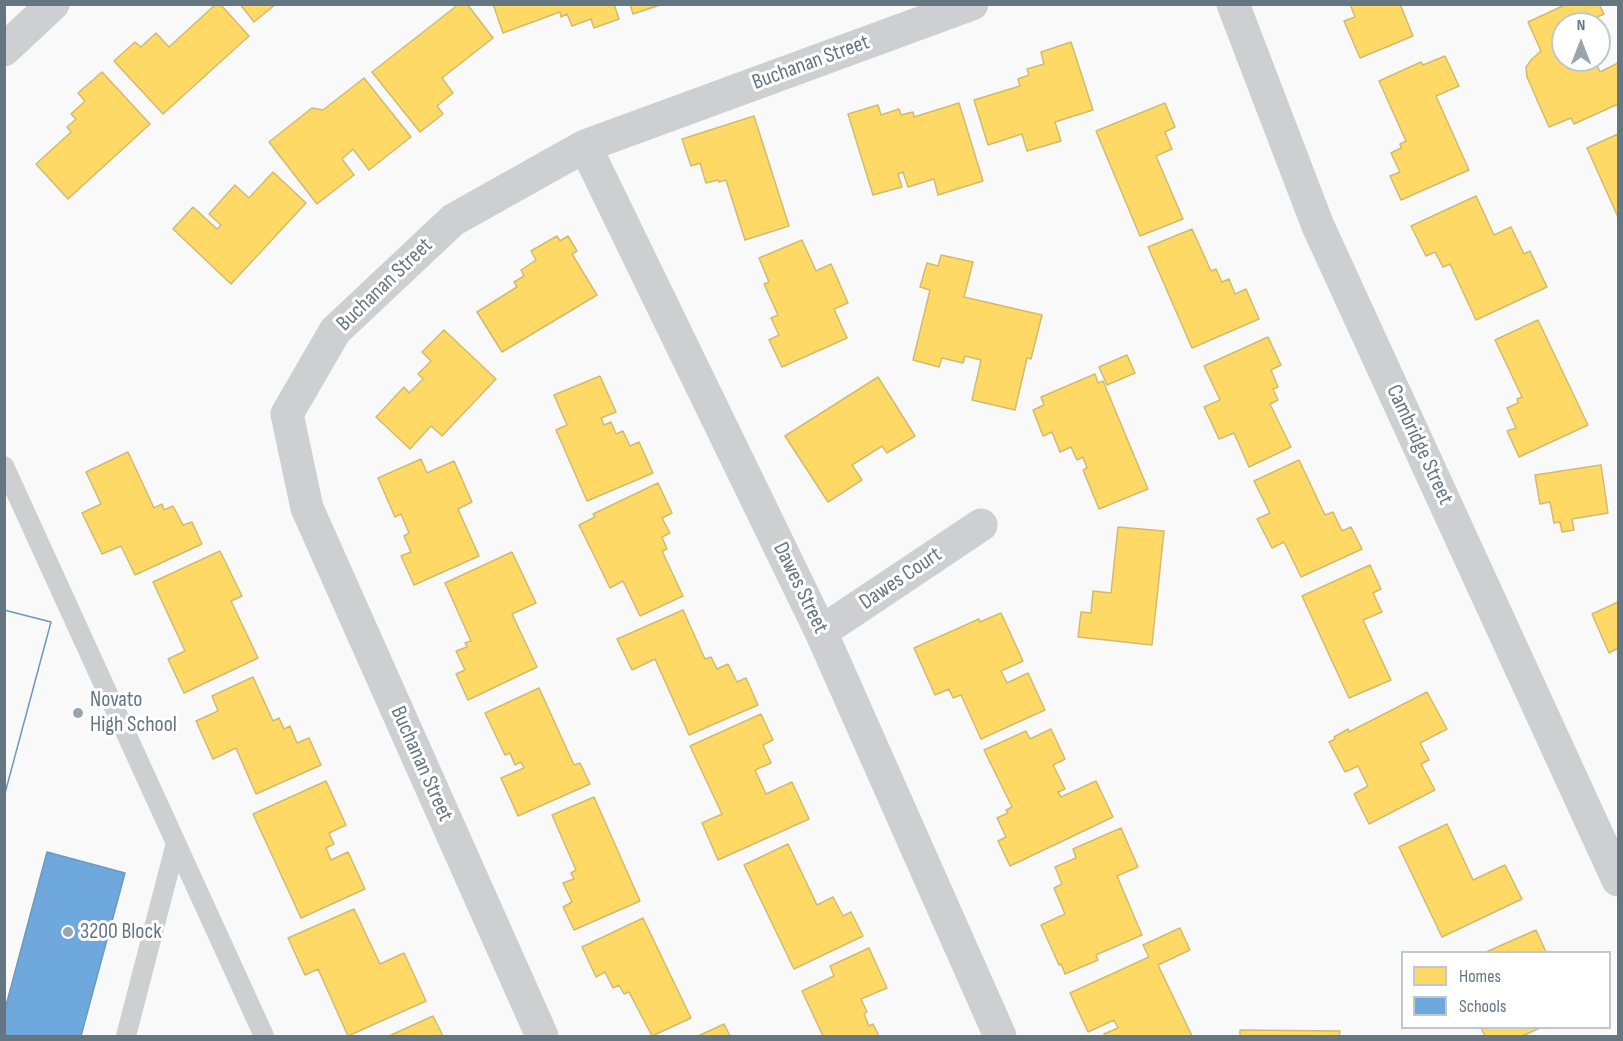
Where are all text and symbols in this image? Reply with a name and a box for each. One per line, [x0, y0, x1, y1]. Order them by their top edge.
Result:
north arrow [1551, 12, 1611, 72]
text: N [1577, 16, 1585, 35]
street label: Buchanan Street [749, 30, 873, 96]
street label: Buchanan Street [332, 233, 438, 337]
street label: Cambridge Street [1380, 381, 1458, 509]
street label: Dawes Street [767, 538, 833, 638]
street label: Dawes Court [855, 542, 947, 616]
place label: Novato High School [90, 687, 177, 738]
street label: Buchanan Street [384, 702, 458, 826]
marker: Novato High School [71, 706, 85, 720]
place label: 3200 Block [80, 919, 162, 945]
marker: 3200 Block [61, 925, 75, 939]
legend [1401, 951, 1611, 1029]
text: Homes [1459, 966, 1501, 987]
text: Schools [1459, 996, 1506, 1017]

